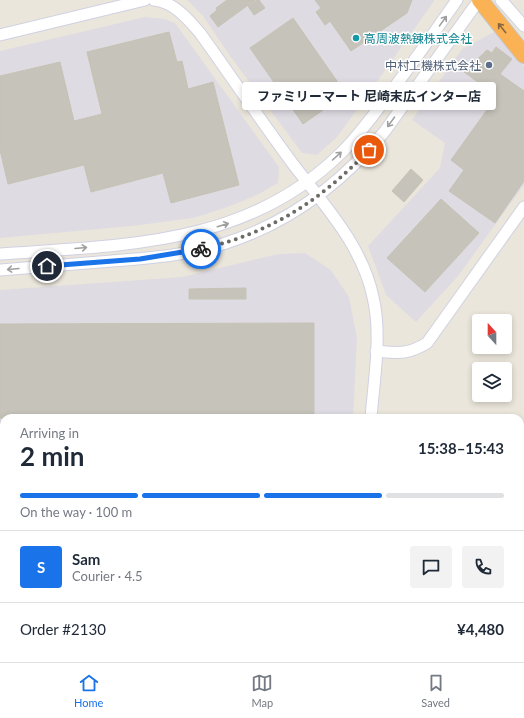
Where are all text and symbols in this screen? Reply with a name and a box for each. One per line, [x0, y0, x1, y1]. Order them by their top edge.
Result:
one-way arrow [439, 15, 447, 26]
one-way arrow [497, 22, 506, 33]
place label: 高周波熱錬株式会社 [364, 31, 472, 46]
marker: 高周波熱錬株式会社 [351, 33, 361, 43]
place label: 中村工機株式会社 [385, 58, 481, 73]
marker: 中村工機株式会社 [484, 60, 494, 70]
callout: ファミリーマート 尼崎末広インター店 [242, 82, 496, 110]
text: ファミリーマート 尼崎末広インター店 [257, 88, 481, 104]
one-way arrow [387, 117, 395, 128]
pin [352, 133, 386, 167]
icon: bag [358, 139, 380, 161]
one-way arrow [332, 152, 343, 161]
one-way arrow [216, 221, 229, 228]
courier [181, 229, 221, 269]
icon: bike [190, 238, 212, 260]
one-way arrow [74, 244, 87, 251]
pin [30, 249, 64, 283]
icon: home [36, 255, 58, 277]
one-way arrow [7, 265, 20, 273]
north arrow [472, 314, 512, 354]
map controls [472, 314, 512, 402]
button: layers [472, 362, 512, 402]
text: Arriving in [20, 425, 79, 441]
text: 15:38–15:43 [418, 439, 504, 457]
text: 2 min [20, 440, 84, 472]
text: On the way · 100 m [20, 504, 132, 520]
button: chat [410, 546, 452, 588]
button: phone [462, 546, 504, 588]
text: Sam [72, 550, 100, 568]
text: S [37, 558, 45, 576]
text: Courier · 4.5 [72, 568, 143, 584]
text: Order #2130 [20, 620, 106, 638]
text: ¥4,480 [457, 620, 504, 638]
tab: Home [74, 672, 103, 709]
tab: Map [251, 672, 273, 709]
tab: Saved [421, 672, 450, 709]

